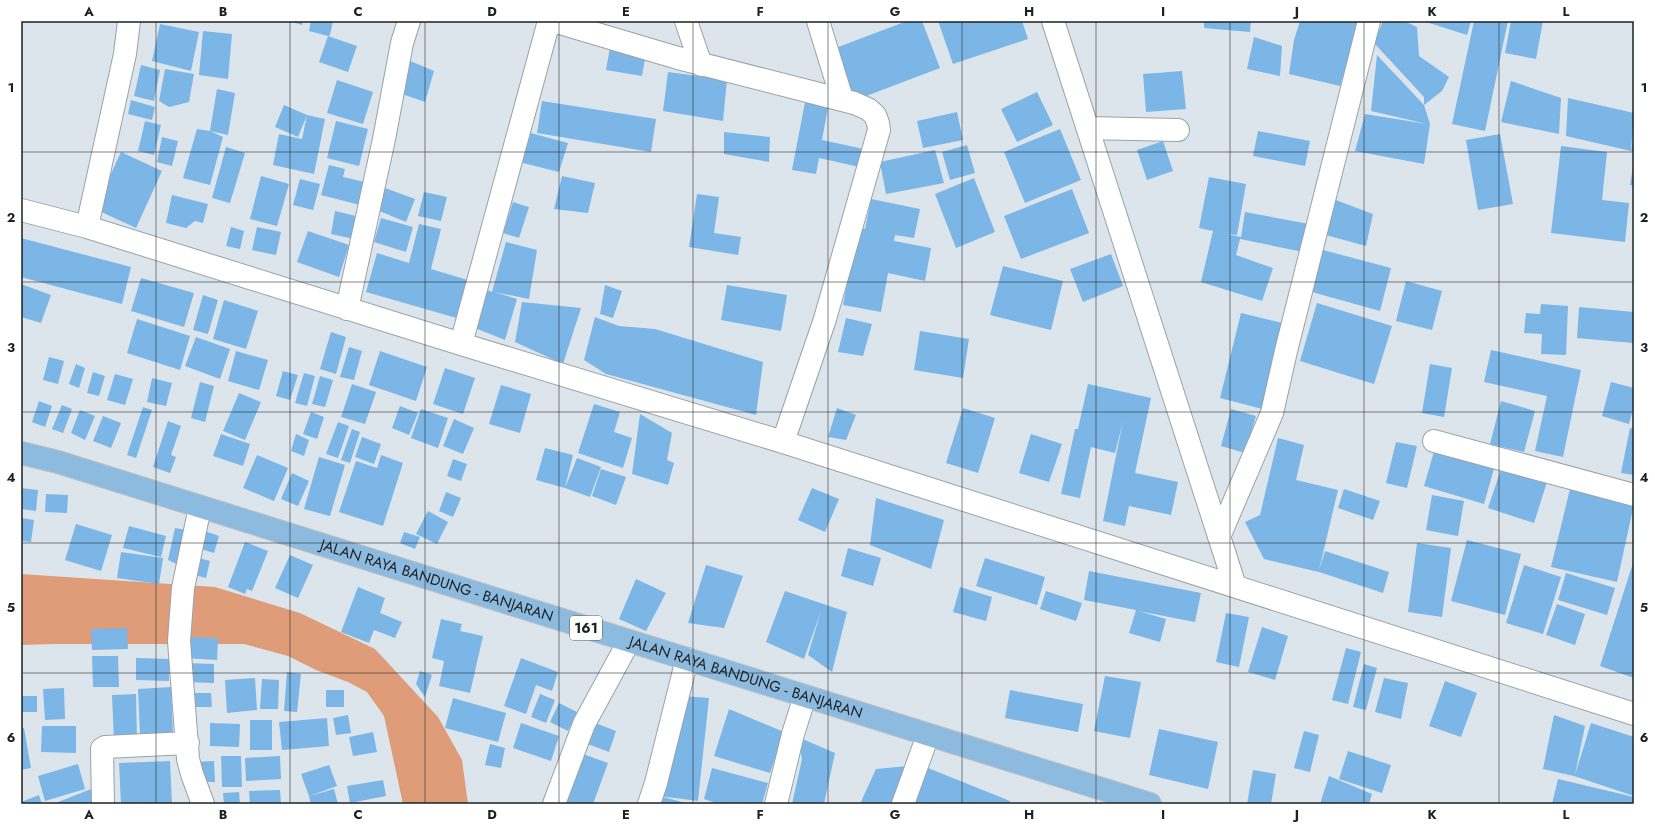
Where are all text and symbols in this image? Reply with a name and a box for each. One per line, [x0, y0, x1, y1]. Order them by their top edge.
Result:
text: A [83, 2, 94, 21]
text: B [219, 2, 228, 21]
text: C [353, 2, 363, 21]
text: D [487, 2, 497, 21]
text: E [622, 2, 630, 21]
text: F [756, 2, 764, 21]
text: G [890, 2, 901, 21]
text: H [1024, 2, 1034, 21]
text: I [1161, 2, 1165, 21]
text: J [1292, 2, 1299, 21]
text: K [1427, 2, 1437, 21]
text: L [1563, 2, 1570, 21]
text: 1 [8, 78, 14, 97]
text: 1 [1641, 78, 1647, 97]
text: 2 [7, 208, 15, 227]
text: 2 [1640, 208, 1648, 227]
text: 3 [7, 338, 15, 357]
text: 3 [1640, 338, 1648, 357]
text: 4 [6, 468, 16, 487]
text: 4 [1639, 468, 1649, 487]
street label: JALAN RAYA BANDUNG - BANJARAN [315, 533, 556, 627]
text: 5 [7, 598, 15, 617]
text: 5 [1640, 598, 1648, 617]
road number: 161 [570, 616, 602, 640]
street label: JALAN RAYA BANDUNG - BANJARAN [625, 630, 865, 724]
text: 6 [7, 728, 16, 747]
text: 6 [1640, 728, 1649, 747]
text: A [83, 805, 94, 824]
text: B [219, 805, 228, 824]
text: C [353, 805, 363, 824]
text: D [487, 805, 497, 824]
text: E [622, 805, 630, 824]
text: F [756, 805, 764, 824]
text: G [890, 805, 901, 824]
text: H [1024, 805, 1034, 824]
text: I [1161, 805, 1165, 824]
text: J [1292, 805, 1299, 824]
text: K [1427, 805, 1437, 824]
text: L [1563, 805, 1570, 824]

